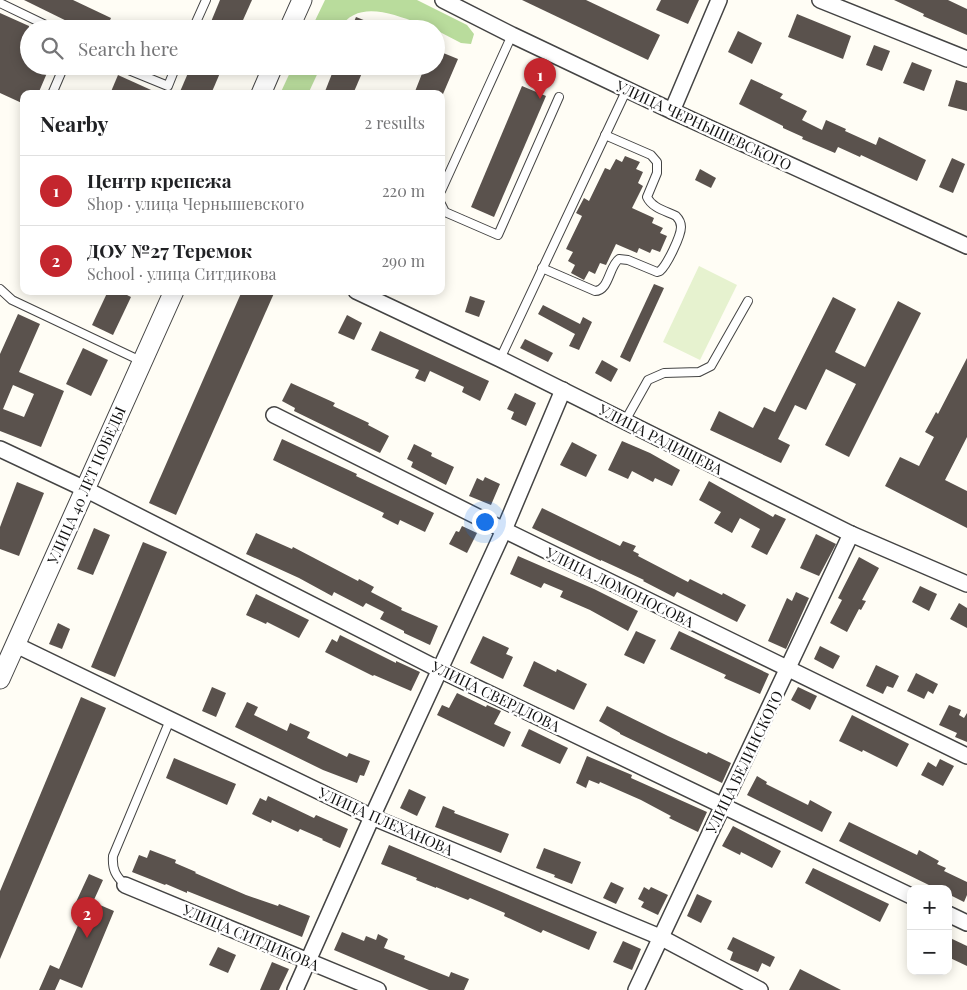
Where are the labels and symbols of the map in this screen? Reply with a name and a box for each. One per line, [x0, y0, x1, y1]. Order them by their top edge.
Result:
pin: 1 [524, 58, 556, 99]
street label: УЛИЦА ЧЕРНЫШЕВСКОГО [612, 75, 795, 175]
street label: УЛИЦА РАДИЩЕВА [595, 399, 727, 479]
street label: УЛИЦА 40 ЛЕТ ПОБЕДЫ [42, 403, 130, 568]
your location [472, 509, 498, 535]
street label: УЛИЦА ЛОМОНОСОВА [542, 542, 698, 632]
street label: УЛИЦА СВЕРДЛОВА [427, 656, 564, 736]
street label: УЛИЦА БЕЛИНСКОГО [700, 687, 787, 838]
street label: УЛИЦА ПЛЕХАНОВА [314, 782, 457, 860]
pin: 2 [71, 897, 103, 938]
street label: УЛИЦА СИТДИКОВА [179, 899, 323, 975]

